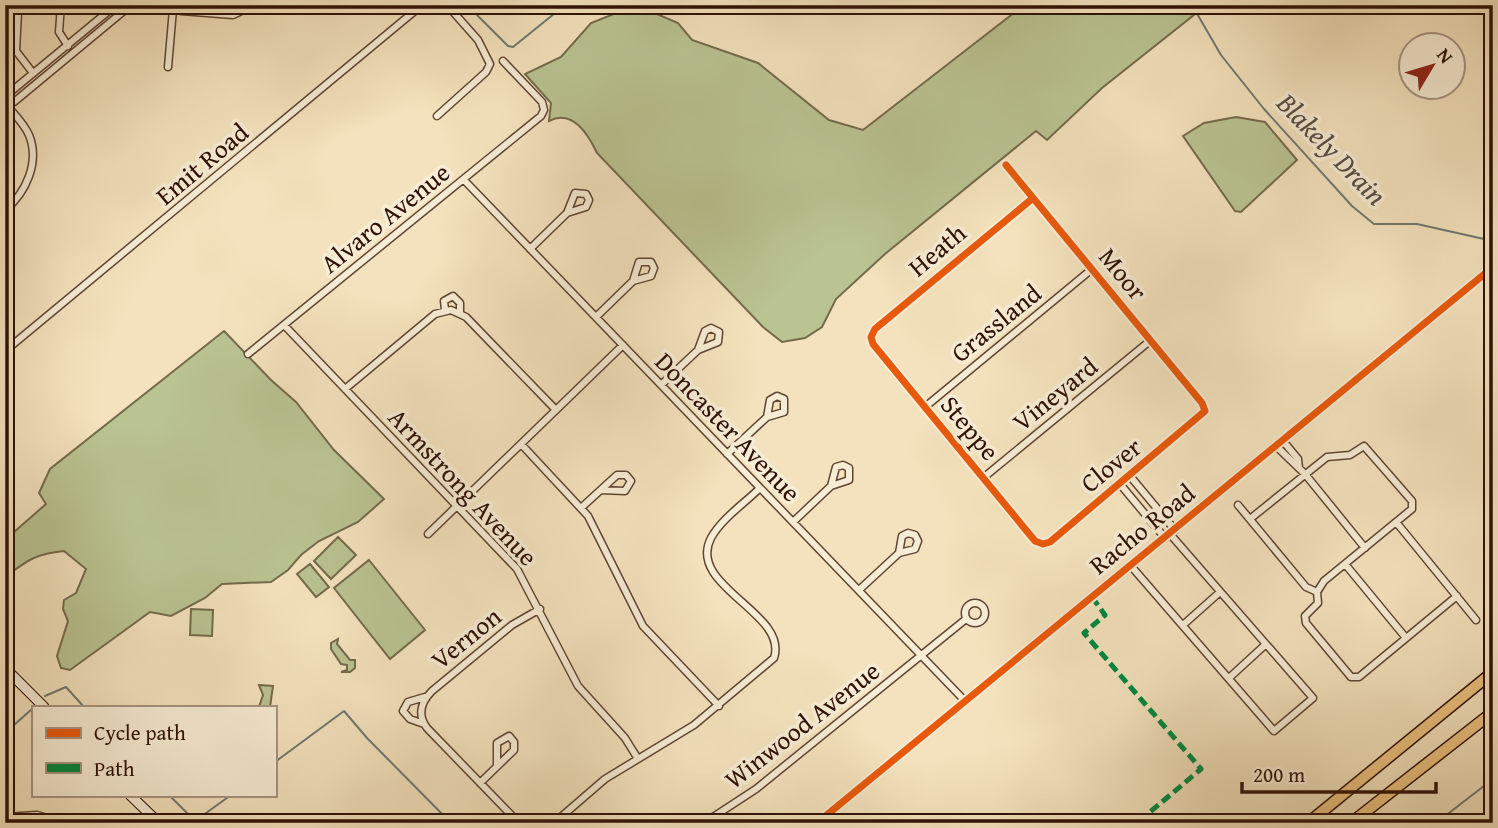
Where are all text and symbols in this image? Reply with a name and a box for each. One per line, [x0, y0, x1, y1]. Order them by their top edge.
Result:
north arrow [1396, 32, 1466, 102]
text: N [1430, 42, 1461, 69]
water label: Blakely Drain [1267, 82, 1397, 214]
street label: Emit Road [147, 113, 257, 214]
street label: Alvaro Avenue [311, 153, 458, 282]
street label: Heath [899, 213, 975, 286]
street label: Moor [1090, 239, 1157, 309]
street label: Grassland [942, 274, 1050, 371]
street label: Doncaster Avenue [646, 343, 810, 511]
street label: Vineyard [1003, 347, 1106, 440]
street label: Steppe [932, 387, 1009, 469]
street label: Armstrong Avenue [380, 399, 547, 575]
street label: Clover [1071, 427, 1150, 502]
street label: Racho Road [1080, 474, 1203, 584]
street label: Vernon [422, 597, 510, 678]
street label: Winwood Avenue [716, 651, 888, 798]
legend [32, 706, 276, 796]
text: Cycle path [94, 717, 186, 748]
scale bar [1242, 751, 1437, 795]
text: Path [94, 753, 135, 784]
text: 200 m [1253, 759, 1305, 790]

